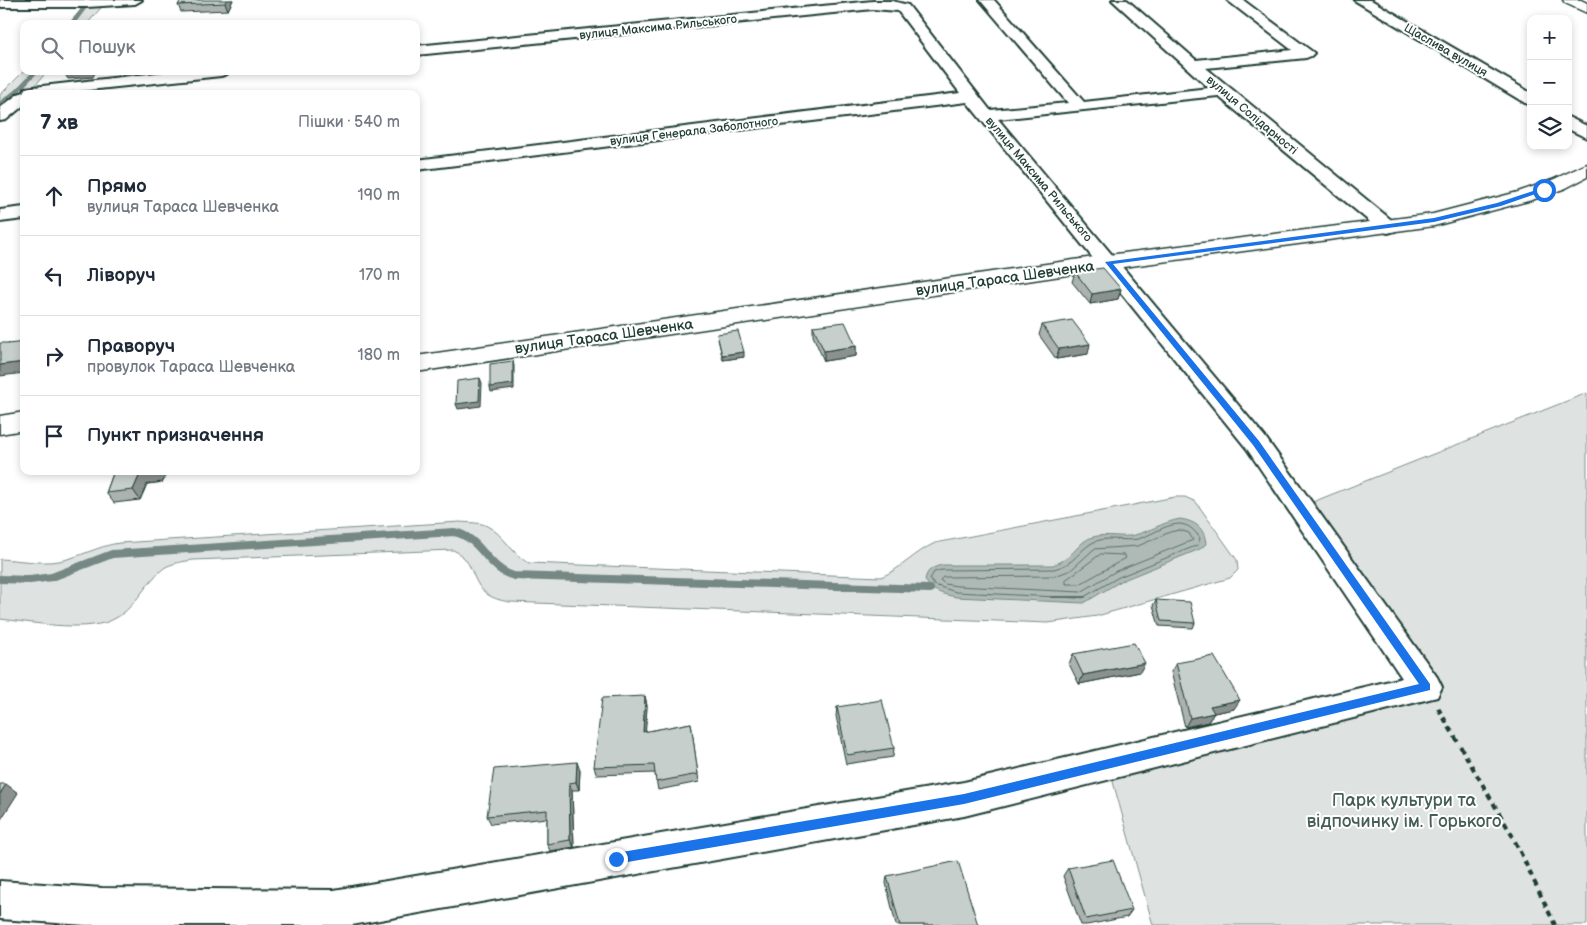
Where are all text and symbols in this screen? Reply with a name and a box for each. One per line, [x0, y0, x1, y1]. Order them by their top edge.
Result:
street label: вулиця Максима Рильського [579, 12, 738, 43]
map controls [1527, 15, 1572, 150]
button: + [1527, 15, 1572, 60]
search box [20, 20, 420, 75]
street label: Щаслива вулиця [1401, 20, 1490, 81]
icon: search [38, 34, 66, 62]
text: Пошук [78, 36, 136, 59]
button: − [1527, 60, 1572, 105]
street label: вулиця Солідарності [1203, 73, 1301, 158]
button: layers [1527, 105, 1572, 150]
text: 7 хв [40, 110, 78, 135]
text: Пішки · 540 m [298, 113, 400, 132]
street label: вулиця Генерала Заболотного [609, 114, 779, 149]
street label: вулиця Максима Рильського [982, 114, 1095, 245]
text: Прямо [87, 175, 147, 198]
route start [1533, 179, 1556, 202]
icon: ahead [40, 182, 68, 210]
text: 190 m [358, 186, 400, 205]
text: вулиця Тараса Шевченка [87, 198, 279, 217]
street label: вулиця Тараса Шевченка [915, 257, 1096, 300]
icon: left [40, 262, 68, 290]
text: Ліворуч [87, 264, 156, 287]
text: 170 m [359, 266, 400, 285]
street label: вулиця Тараса Шевченка [514, 315, 695, 358]
text: Праворуч [87, 335, 175, 358]
icon: right [40, 342, 68, 370]
text: 180 m [358, 346, 400, 365]
text: провулок Тараса Шевченка [87, 358, 295, 377]
icon: arrive [40, 422, 68, 450]
text: Пункт призначення [87, 424, 264, 447]
park label: Парк культури та відпочинку ім. Горького [1307, 790, 1501, 832]
route end [605, 848, 628, 871]

